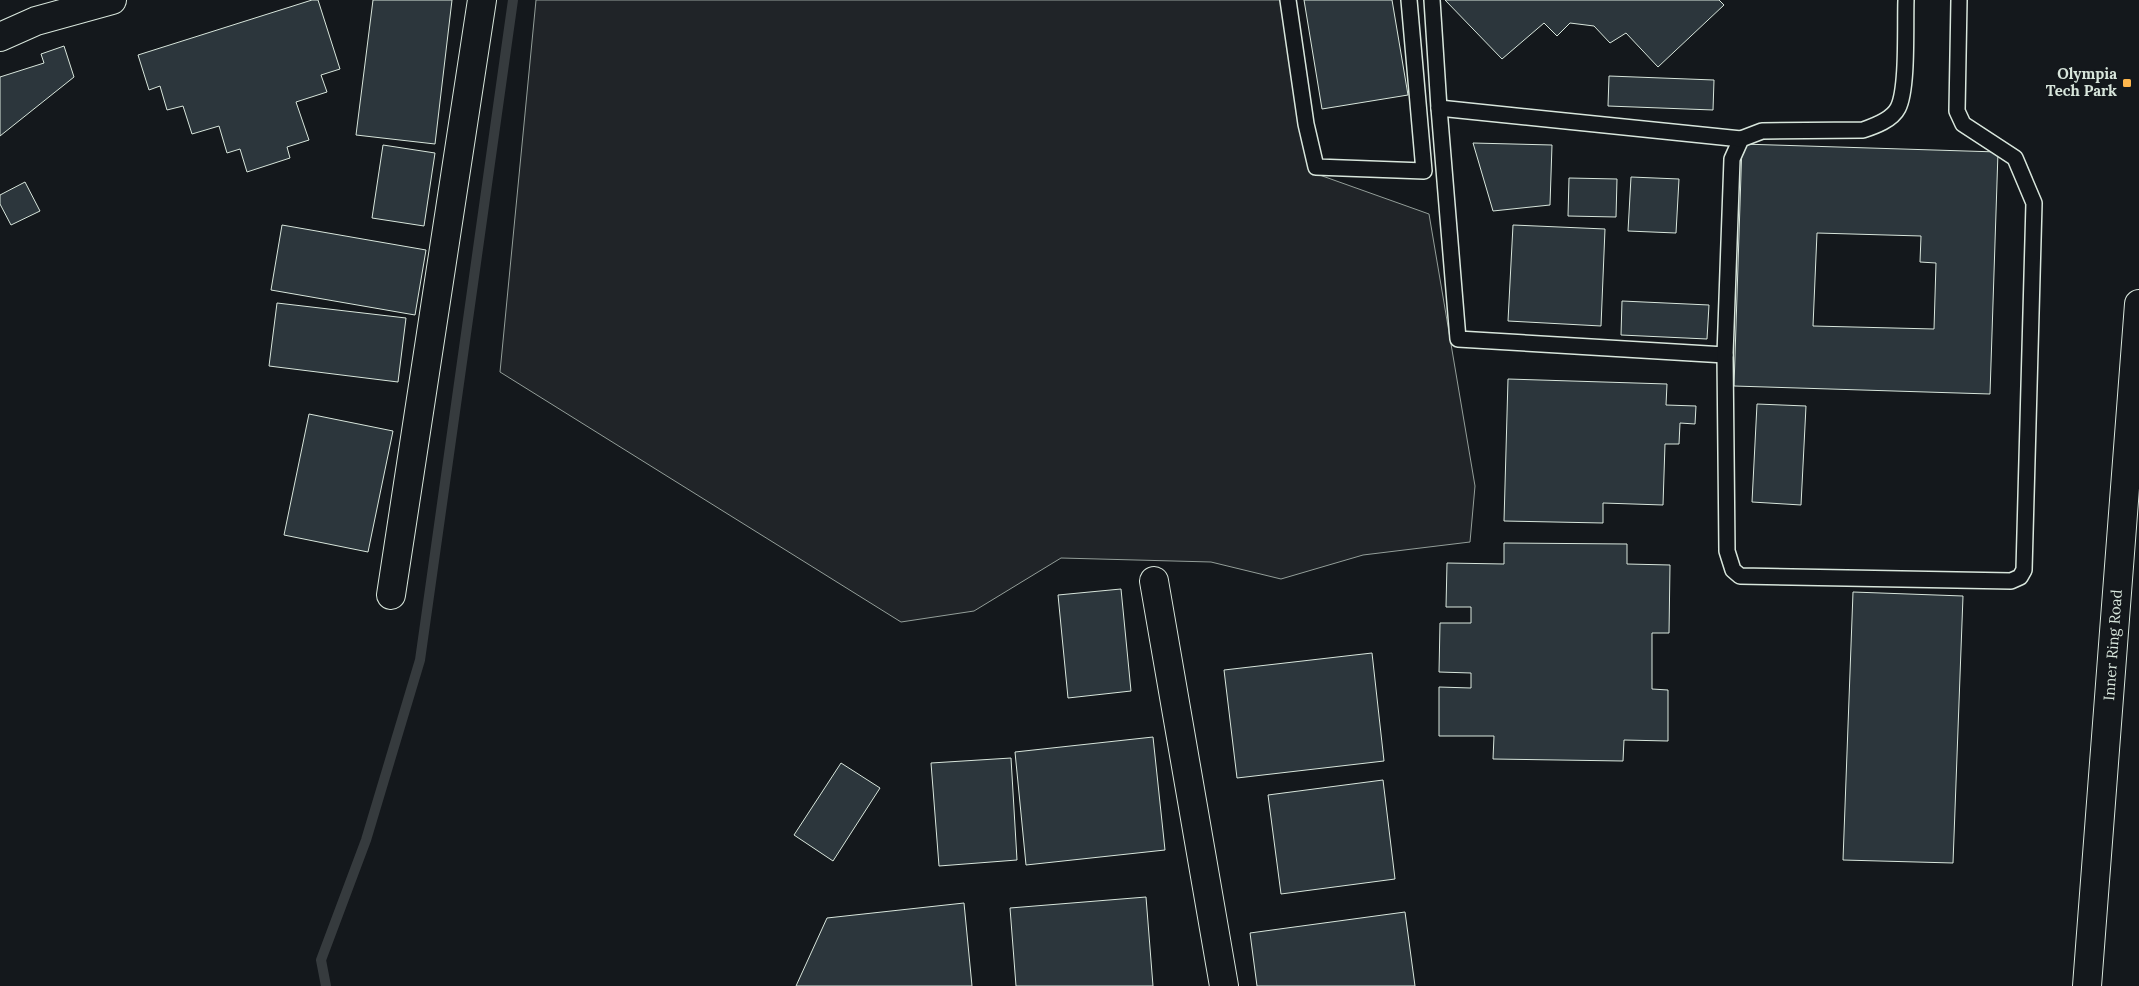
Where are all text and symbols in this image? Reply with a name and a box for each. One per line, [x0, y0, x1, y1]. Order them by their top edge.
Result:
place label: Olympia Tech Park [2046, 64, 2117, 100]
marker: Olympia Tech Park [2121, 77, 2133, 89]
street label: Inner Ring Road [2099, 589, 2126, 701]

